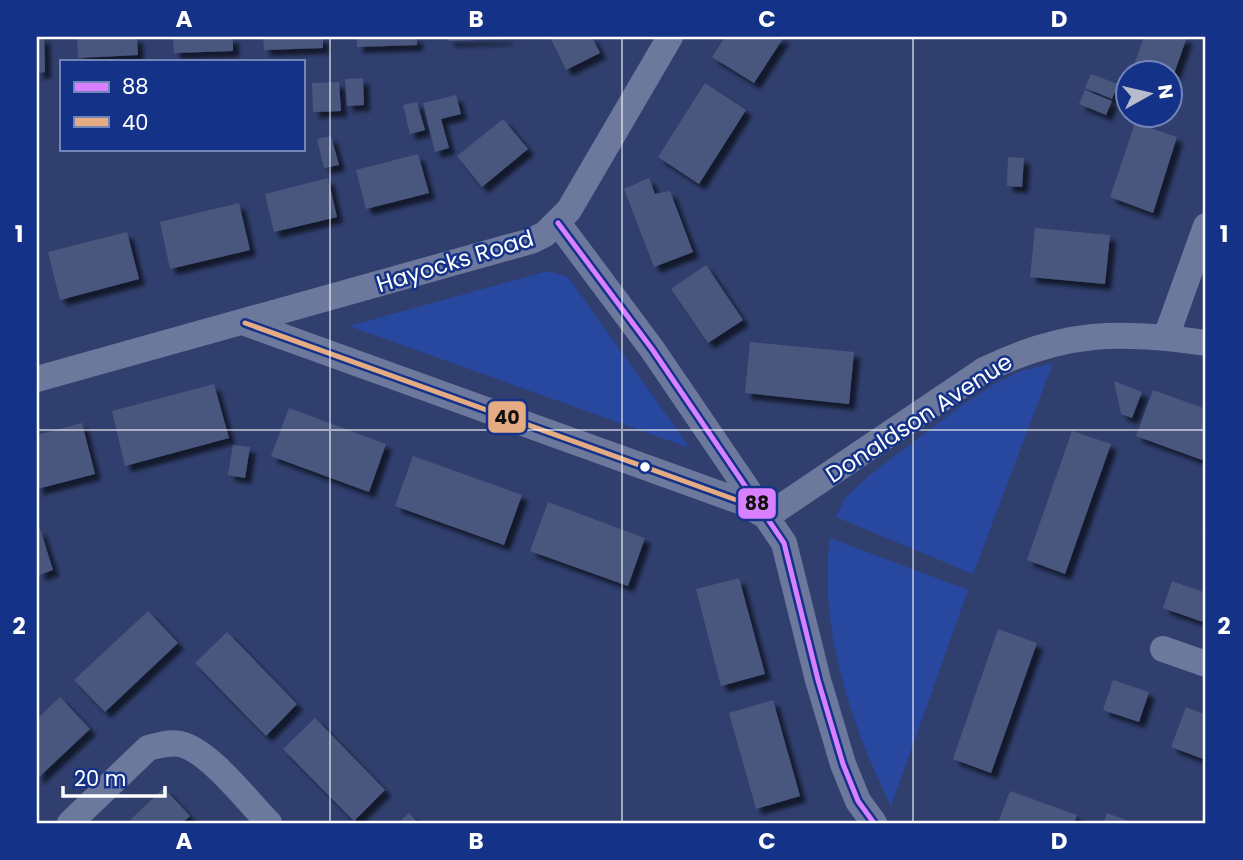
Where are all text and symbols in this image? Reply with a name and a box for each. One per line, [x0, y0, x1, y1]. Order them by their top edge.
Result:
text: A [176, 3, 193, 35]
text: B [468, 3, 484, 35]
text: C [758, 3, 776, 35]
text: D [1051, 3, 1067, 35]
legend [60, 60, 304, 150]
north arrow [1114, 60, 1184, 130]
text: 88 [122, 72, 149, 101]
text: N [1151, 83, 1180, 101]
text: 40 [122, 108, 148, 137]
text: 1 [15, 218, 23, 250]
text: 1 [1220, 218, 1228, 250]
street label: Hayocks Road [372, 222, 538, 300]
street label: Donaldson Avenue [820, 346, 1018, 490]
line badge: 40 [487, 400, 527, 434]
text: 40 [494, 404, 520, 431]
unlabelled marker [638, 460, 652, 474]
line badge: 88 [737, 487, 777, 520]
text: 88 [745, 490, 769, 517]
text: 2 [12, 610, 26, 642]
text: 2 [1217, 610, 1231, 642]
scale bar [63, 755, 164, 799]
text: 20 m [74, 764, 127, 793]
text: A [176, 825, 193, 857]
text: B [468, 825, 484, 857]
text: C [758, 825, 776, 857]
text: D [1051, 825, 1067, 857]

